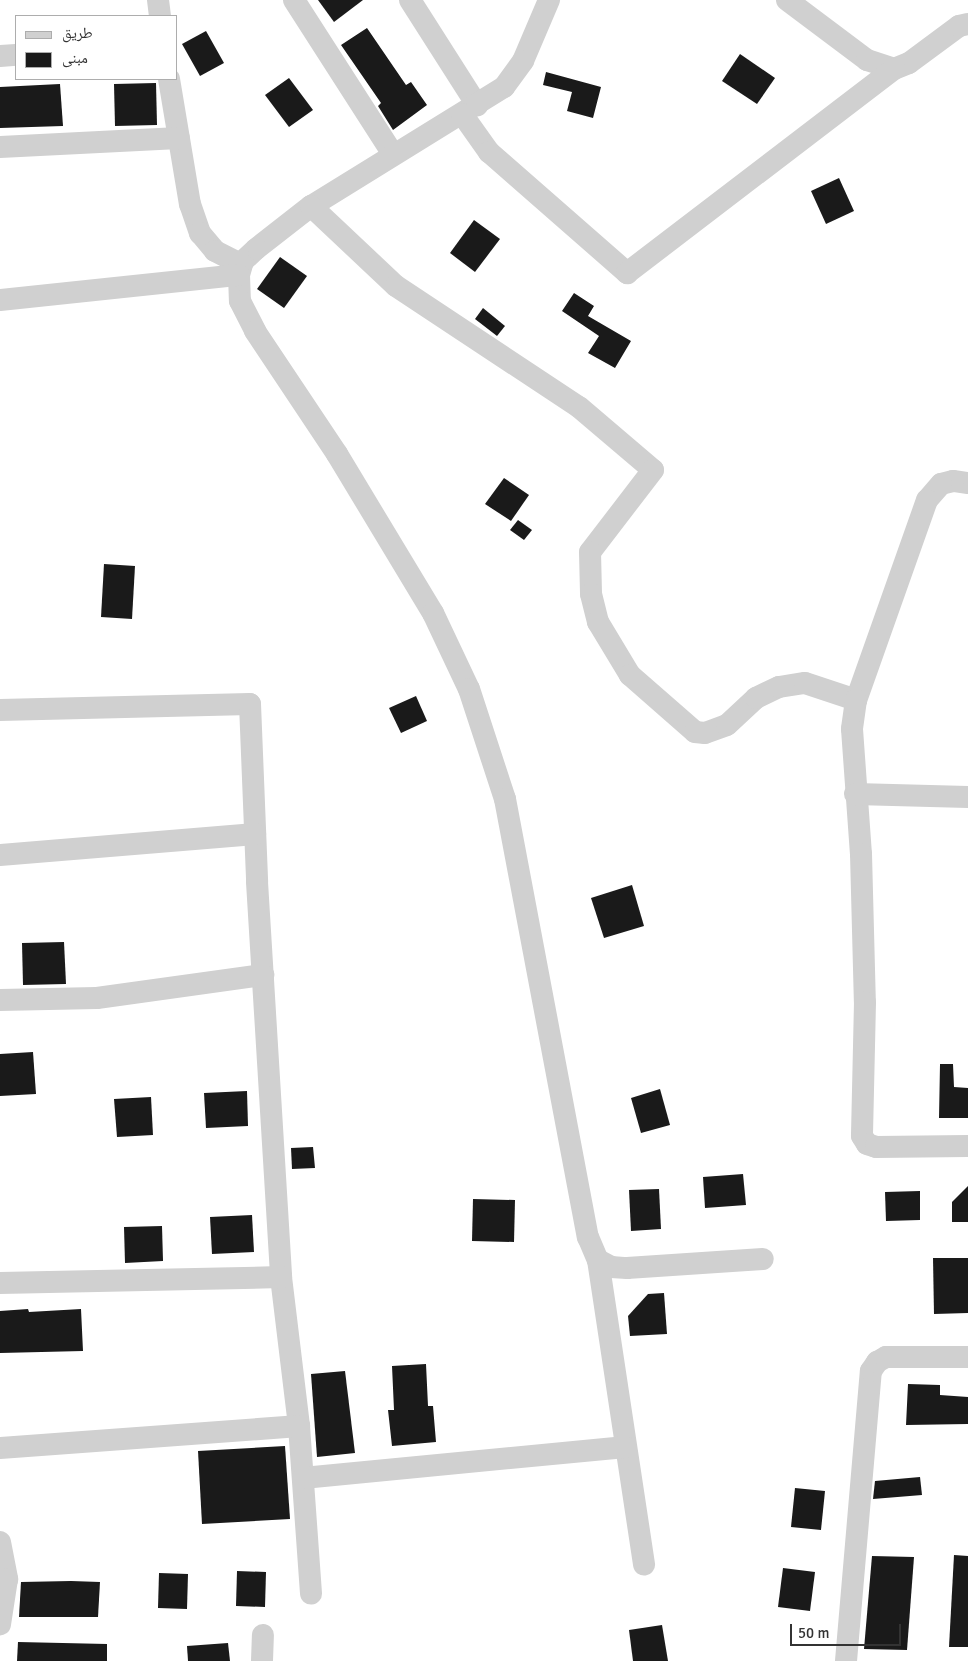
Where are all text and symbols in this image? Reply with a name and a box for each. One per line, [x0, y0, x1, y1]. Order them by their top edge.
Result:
legend [15, 15, 178, 80]
text: طريق [62, 24, 93, 42]
text: مبنى [62, 49, 88, 67]
scale bar [793, 1614, 904, 1646]
text: 50 m [798, 1624, 829, 1642]

